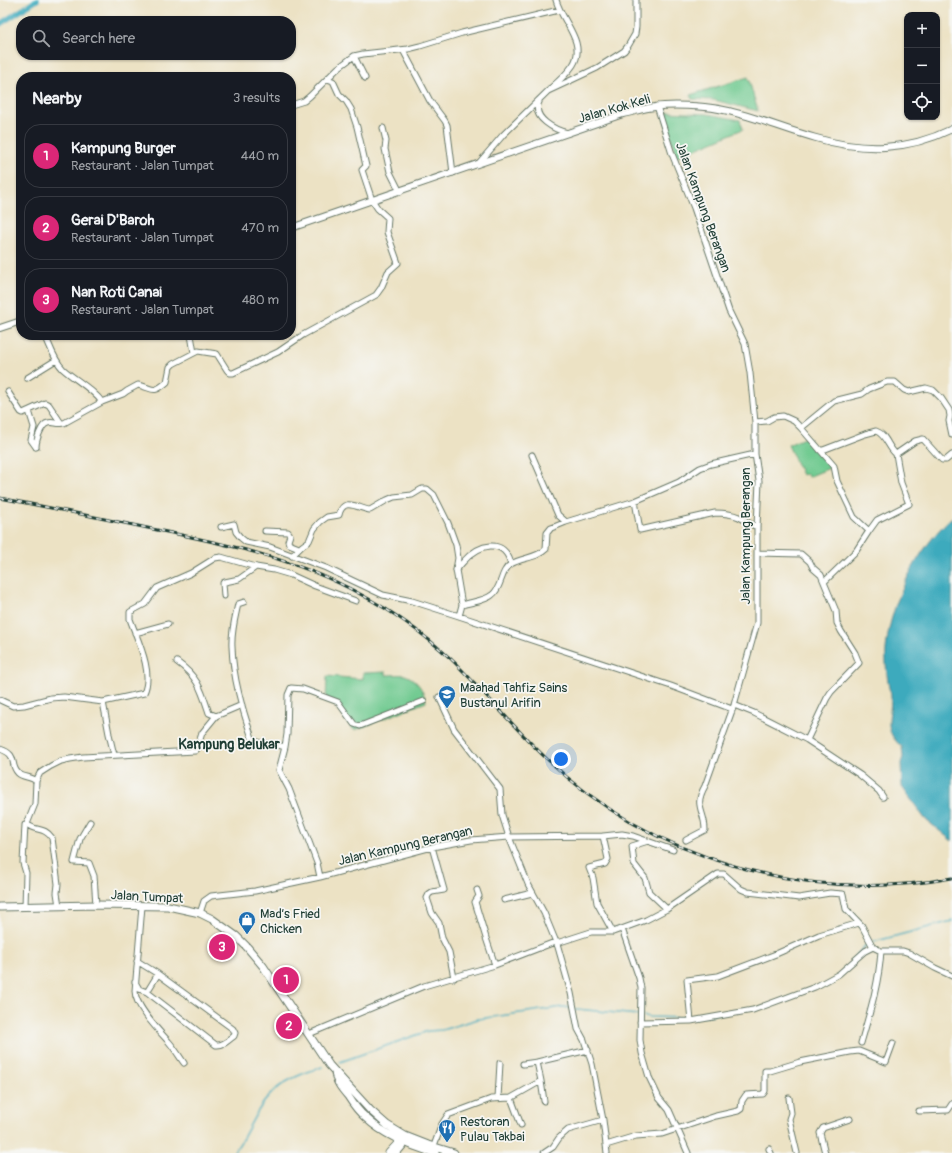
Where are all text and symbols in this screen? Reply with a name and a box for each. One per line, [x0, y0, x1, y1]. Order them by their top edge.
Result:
map controls [904, 12, 940, 120]
button: + [904, 12, 940, 48]
search box [16, 16, 296, 60]
icon: search [30, 27, 52, 49]
text: Search here [62, 29, 135, 48]
button: − [904, 48, 940, 84]
button: locate [904, 84, 940, 120]
text: Nearby [32, 88, 81, 109]
text: 3 results [233, 90, 280, 106]
street label: Jalan Kok Keli [577, 91, 652, 127]
text: Kampung Burger [71, 139, 176, 158]
street label: Jalan Kampung Berangan [672, 140, 734, 274]
text: 1 [43, 148, 49, 164]
text: 440 m [241, 148, 279, 164]
text: Restaurant · Jalan Tumpat [71, 158, 214, 174]
text: Gerai D'Baroh [71, 211, 155, 230]
text: 2 [42, 220, 50, 236]
text: 470 m [241, 220, 279, 236]
text: Restaurant · Jalan Tumpat [71, 230, 214, 246]
text: Nan Roti Canai [71, 283, 162, 302]
text: 3 [42, 292, 50, 308]
text: 480 m [242, 292, 279, 308]
text: Restaurant · Jalan Tumpat [71, 302, 214, 318]
street label: Jalan Kampung Berangan [738, 468, 754, 605]
place label: Maahad Tahfiz Sains Bustanul Arifin [460, 680, 567, 711]
school or university icon: Maahad Tahfiz Sains Bustanul Arifin [437, 684, 457, 709]
district label: Kampung Belukar [178, 736, 281, 753]
your location [551, 749, 571, 769]
street label: Jalan Kampung Berangan [337, 823, 474, 869]
street label: Jalan Tumpat [110, 887, 184, 907]
place label: Mad’s Fried Chicken [260, 906, 320, 937]
shop icon: Mad’s Fried Chicken [237, 910, 257, 935]
pin: 3 [209, 932, 235, 962]
pin: 1 [273, 965, 299, 995]
pin: 2 [276, 1011, 302, 1041]
place label: Restoran Pulau Takbai [460, 1114, 525, 1145]
restaurant icon: Restoran Pulau Takbai [437, 1118, 457, 1143]

